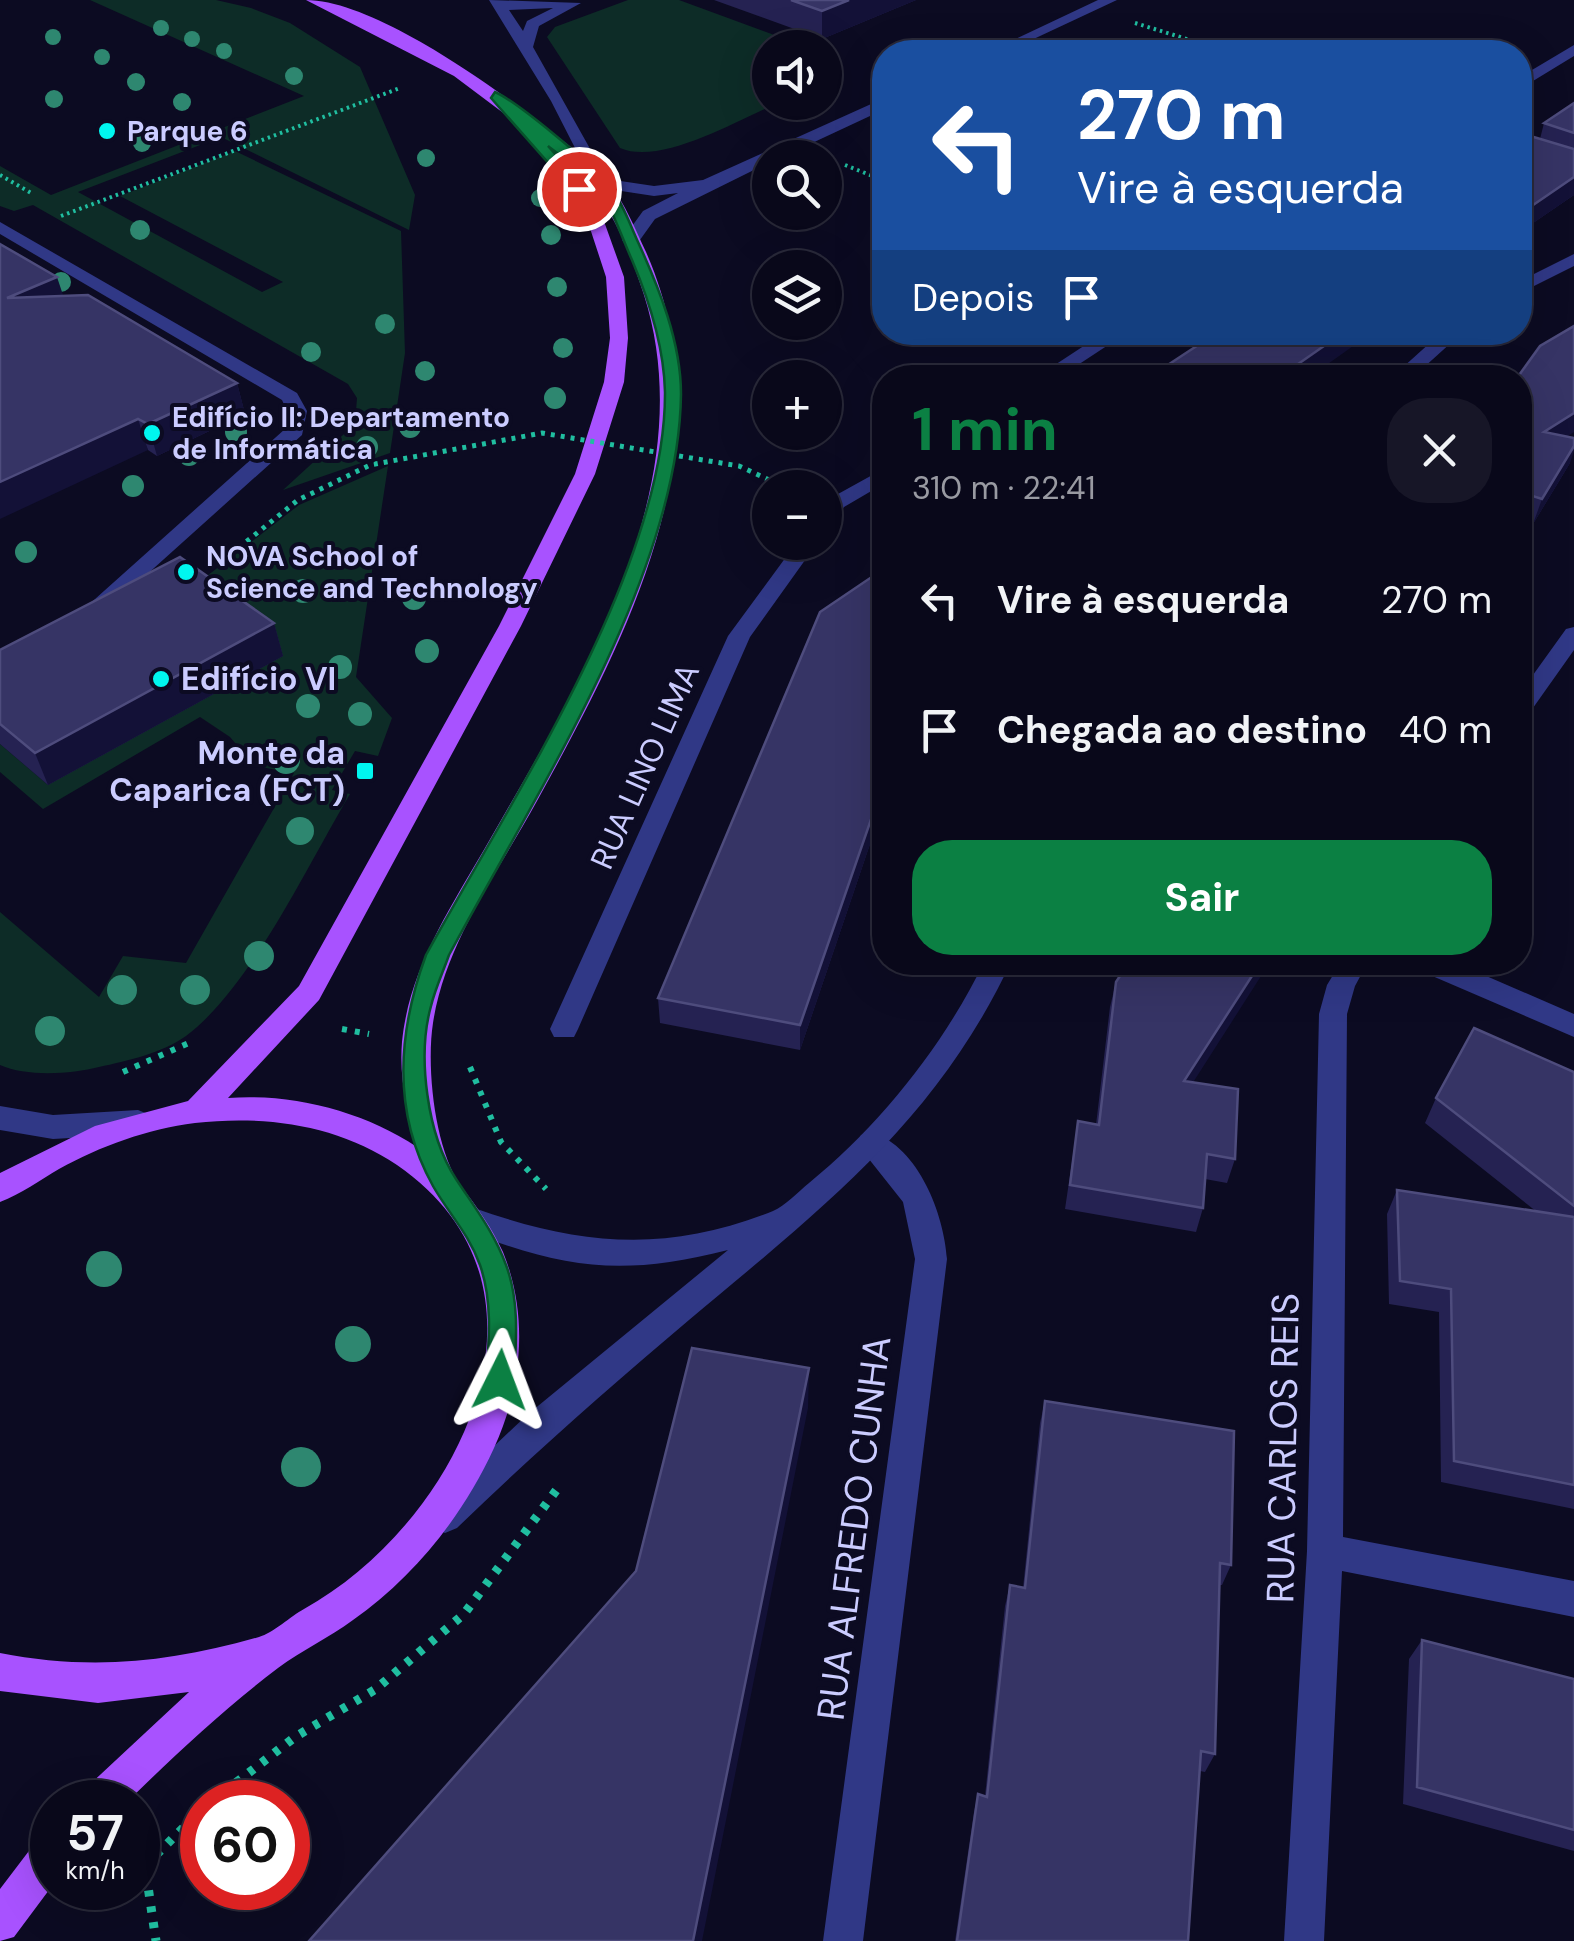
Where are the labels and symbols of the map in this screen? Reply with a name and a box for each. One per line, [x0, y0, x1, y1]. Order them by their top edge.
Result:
place label: Parque 6 [127, 113, 248, 150]
marker: Parque 6 [96, 120, 118, 142]
pin [537, 147, 622, 232]
place label: Edifício II: Departamento de Informática [172, 399, 510, 468]
marker: Edifício II: Departamento de Informática [141, 422, 163, 444]
place label: NOVA School of Science and Technology [206, 538, 538, 607]
marker: NOVA School of Science and Technology [175, 561, 197, 583]
street label: RUA LINO LIMA [581, 656, 709, 876]
place label: Edifício VI [181, 658, 336, 700]
marker: Edifício VI [150, 668, 172, 690]
place label: Monte da Caparica (FCT) [109, 732, 345, 811]
marker: Monte da Caparica (FCT) [354, 760, 376, 782]
street label: RUA CARLOS REIS [1255, 1293, 1311, 1603]
position arrow [448, 1328, 552, 1432]
street label: RUA ALFREDO CUNHA [806, 1333, 902, 1723]
speed limit sign: 60 [180, 1780, 310, 1910]

